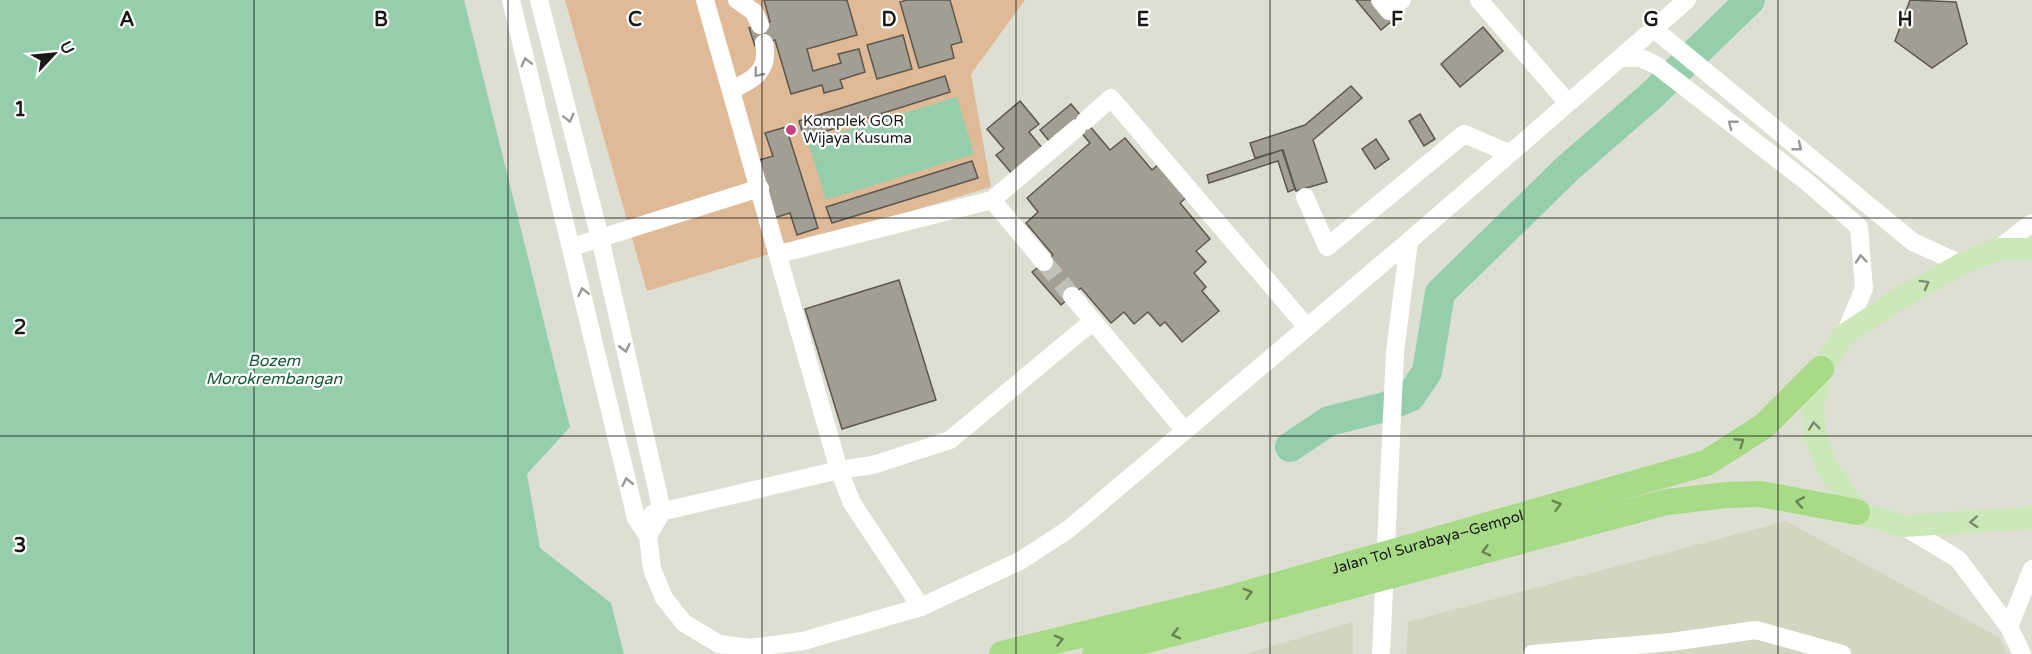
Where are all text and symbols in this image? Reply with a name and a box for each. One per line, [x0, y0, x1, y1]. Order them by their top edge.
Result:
text: A [120, 8, 135, 32]
text: B [374, 8, 388, 32]
text: C [628, 8, 642, 32]
text: D [881, 8, 897, 32]
text: E [1137, 8, 1150, 32]
text: F [1391, 8, 1403, 32]
text: G [1643, 8, 1659, 32]
text: H [1897, 8, 1913, 32]
north arrow [24, 24, 84, 84]
text: U [55, 38, 78, 58]
one-way arrow [521, 57, 534, 67]
one-way arrow [754, 66, 765, 77]
text: 1 [14, 98, 26, 122]
one-way arrow [562, 112, 575, 122]
place label: Komplek GOR Wijaya Kusuma [803, 112, 912, 147]
one-way arrow [1728, 120, 1739, 131]
marker: Komplek GOR Wijaya Kusuma [784, 123, 798, 137]
one-way arrow [1791, 140, 1802, 151]
one-way arrow [1855, 254, 1868, 263]
one-way arrow [1919, 280, 1929, 291]
one-way arrow [577, 288, 590, 298]
text: 2 [14, 316, 26, 340]
one-way arrow [618, 343, 631, 353]
water label: Bozem Morokrembangan [206, 351, 344, 389]
one-way arrow [1808, 422, 1821, 431]
one-way arrow [1734, 438, 1745, 449]
one-way arrow [622, 477, 635, 487]
one-way arrow [1795, 496, 1804, 508]
one-way arrow [1552, 500, 1562, 513]
street label: Jalan Tol Surabaya–Gempol [1330, 506, 1525, 578]
one-way arrow [1969, 515, 1978, 528]
text: 3 [14, 534, 26, 558]
one-way arrow [1481, 543, 1491, 556]
one-way arrow [1242, 588, 1253, 600]
one-way arrow [1171, 626, 1181, 639]
one-way arrow [1054, 635, 1064, 648]

